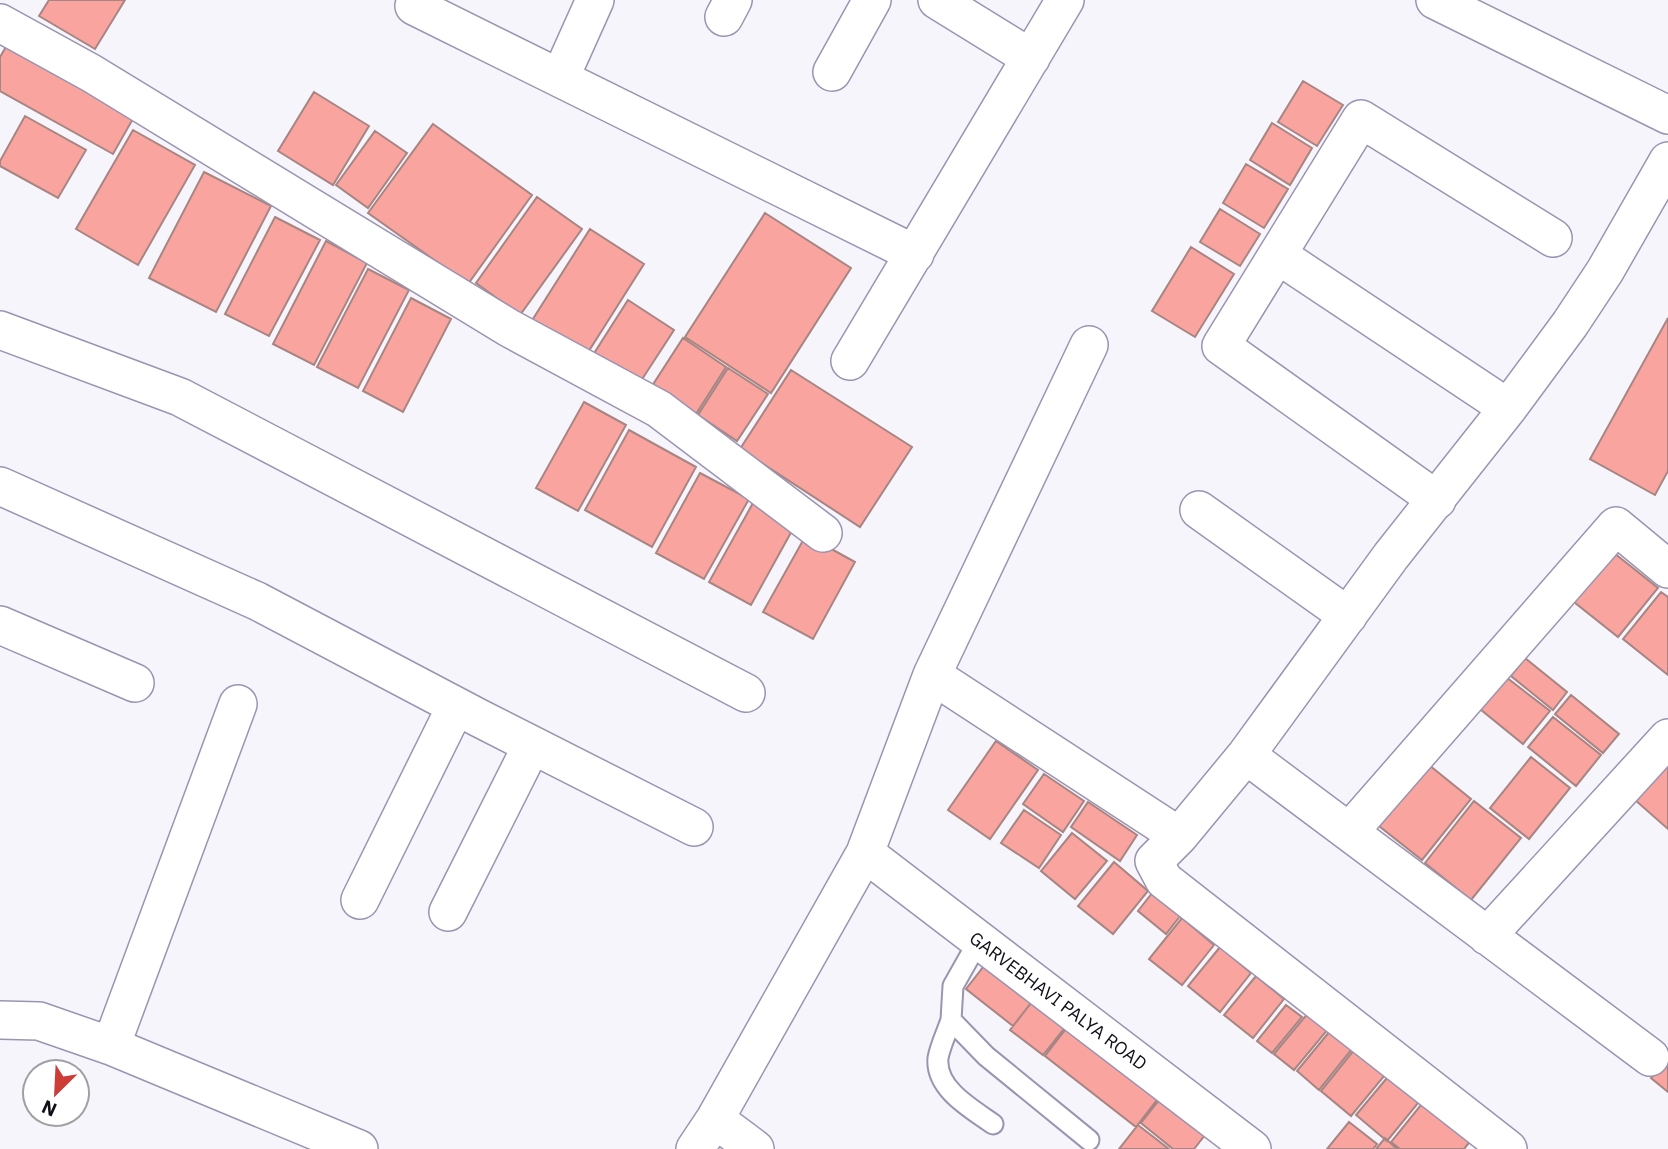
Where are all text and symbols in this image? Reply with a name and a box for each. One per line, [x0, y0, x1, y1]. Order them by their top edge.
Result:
street label: GARVEBHAVI PALYA ROAD [965, 926, 1152, 1075]
north arrow [21, 1058, 91, 1128]
text: N [38, 1095, 60, 1122]

